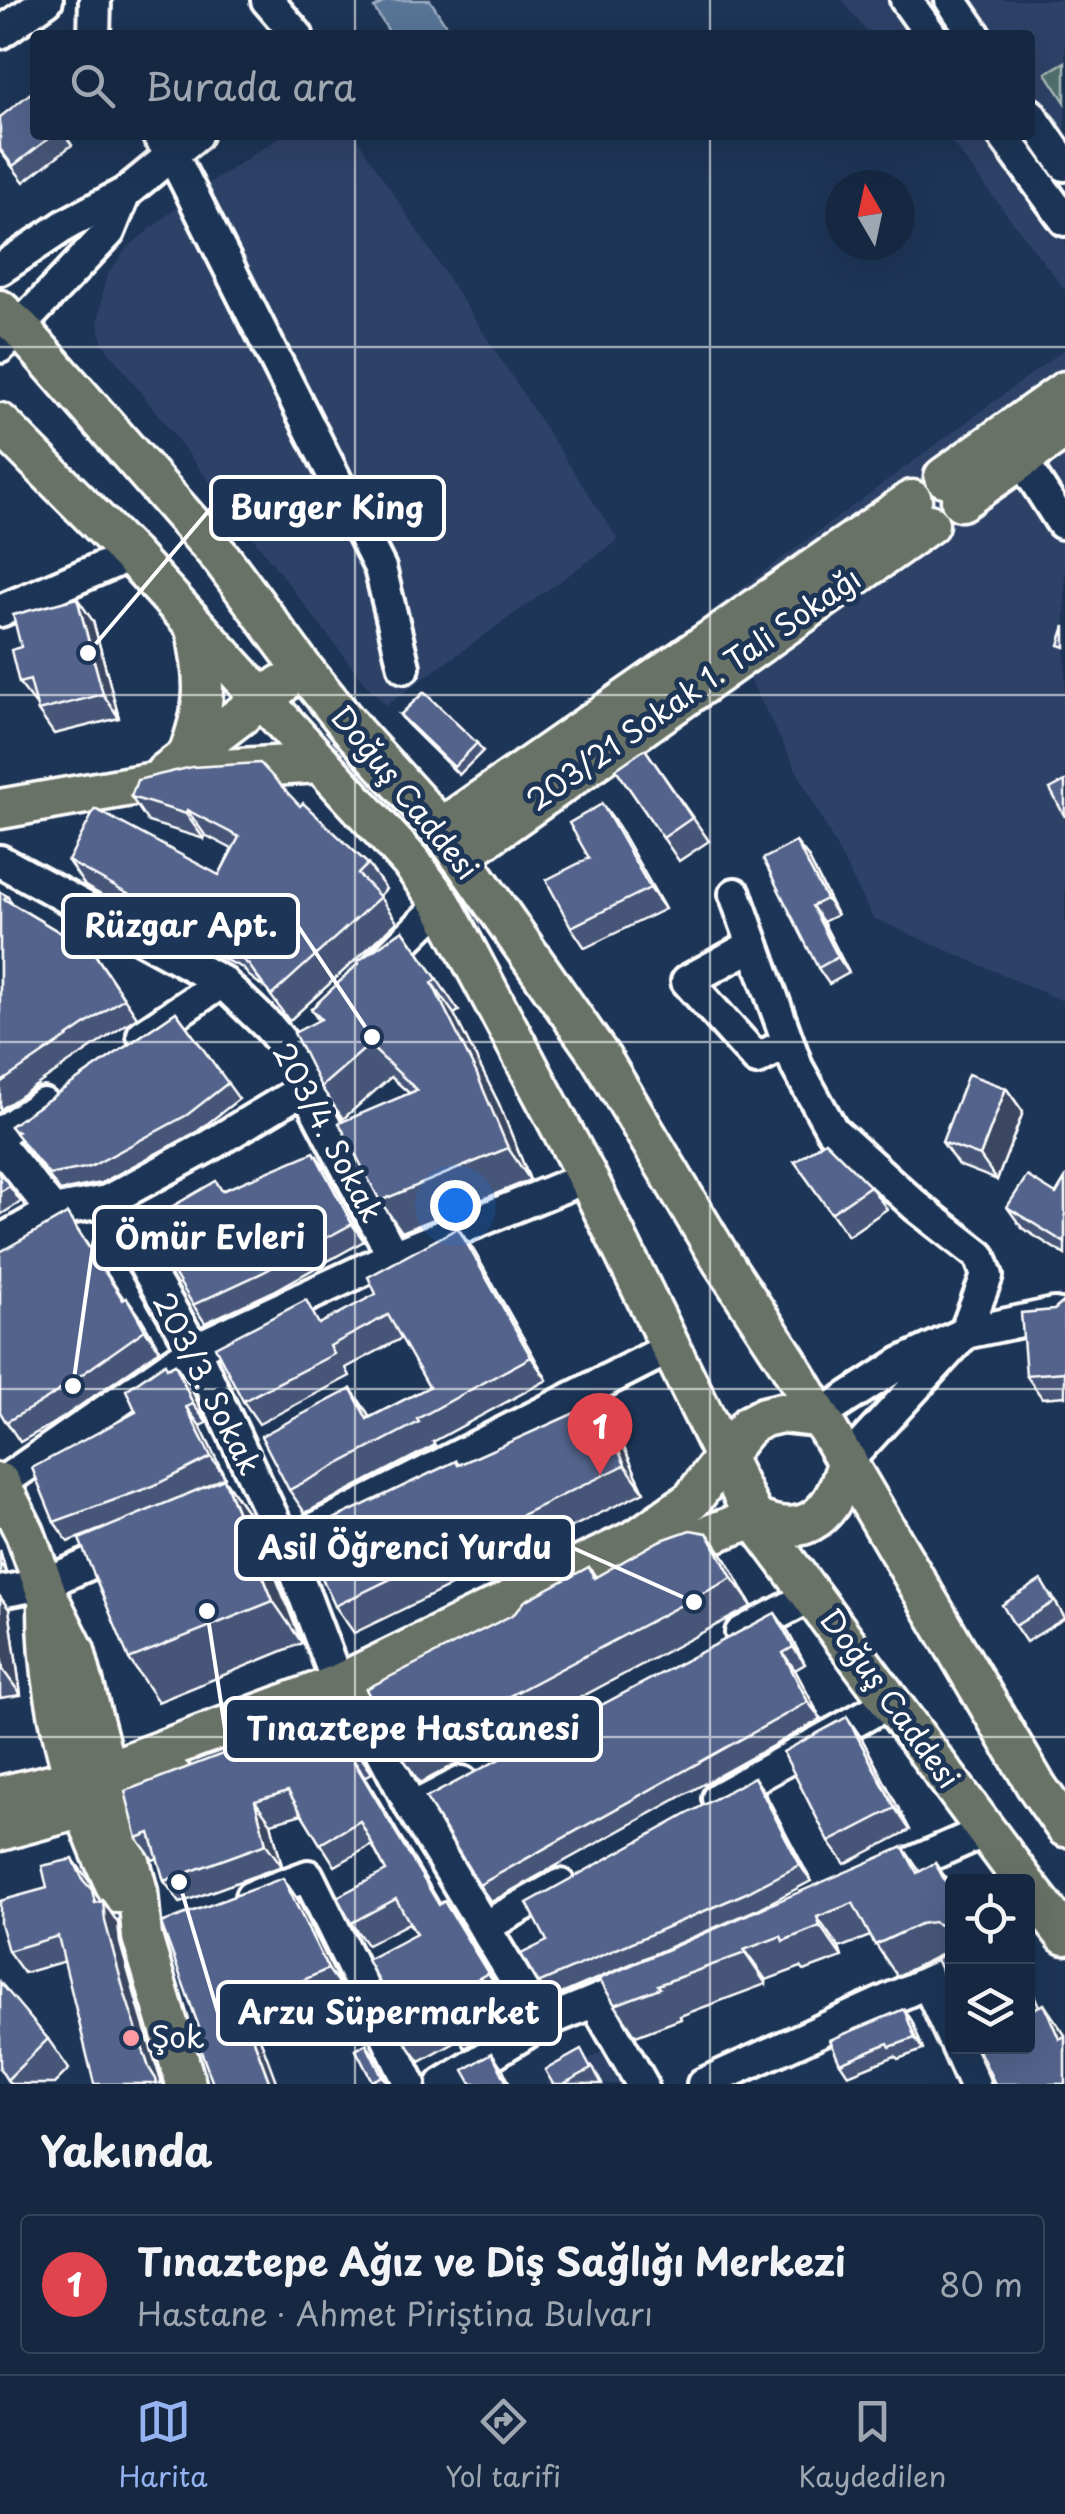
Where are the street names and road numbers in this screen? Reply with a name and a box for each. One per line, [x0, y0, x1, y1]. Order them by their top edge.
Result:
street label: 203/21 Sokak 1. Tali Sokağı [516, 555, 869, 821]
street label: Doğuş Caddesi [321, 694, 491, 888]
street label: 203/4. Sokak [263, 1034, 396, 1230]
street label: 203/3. Sokak [143, 1284, 274, 1482]
street label: Doğuş Caddesi [810, 1598, 972, 1797]

